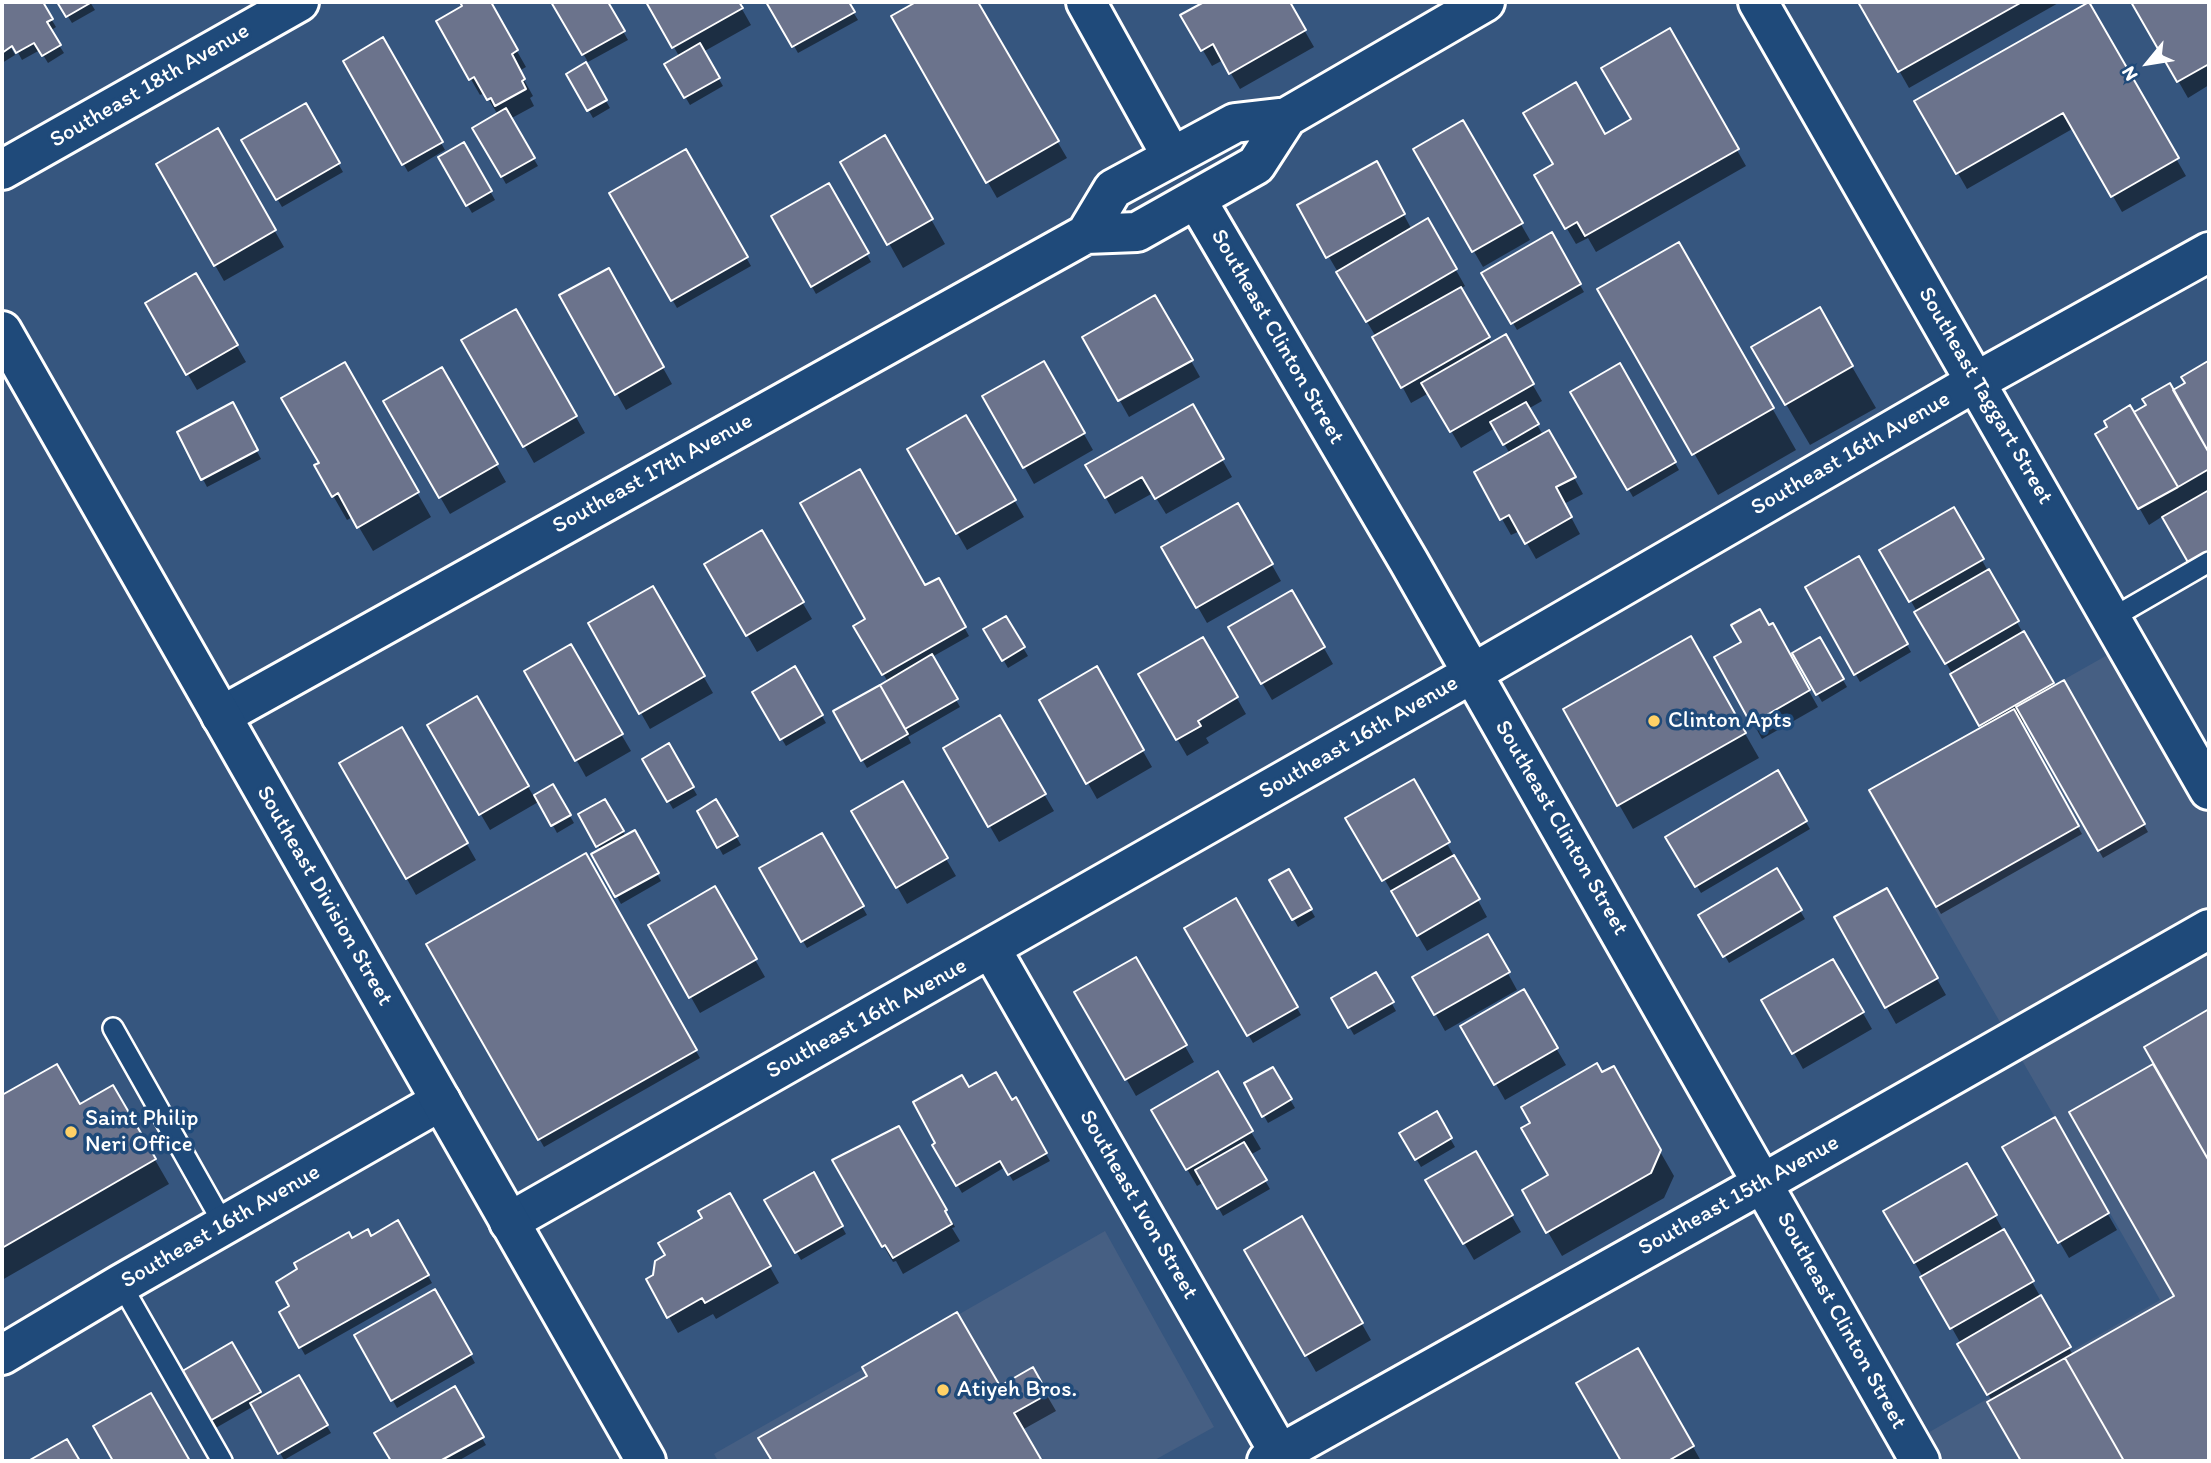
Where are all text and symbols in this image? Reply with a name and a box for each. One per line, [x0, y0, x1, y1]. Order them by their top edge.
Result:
street label: Southeast 18th Avenue [45, 18, 255, 154]
north arrow [2113, 28, 2183, 98]
text: N [2116, 62, 2143, 85]
street label: Southeast Clinton Street [1204, 225, 1350, 449]
street label: Southeast Taggart Street [1912, 283, 2058, 509]
street label: Southeast 16th Avenue [1747, 386, 1955, 522]
street label: Southeast 17th Avenue [548, 408, 758, 540]
street label: Southeast 16th Avenue [1255, 670, 1463, 806]
place label: Clinton Apts [1668, 707, 1792, 735]
marker: Clinton Apts [1646, 713, 1662, 729]
street label: Southeast Clinton Street [1488, 716, 1634, 940]
street label: Southeast Division Street [250, 781, 398, 1011]
street label: Southeast 16th Avenue [762, 952, 972, 1086]
place label: Saint Philip Neri Office [85, 1105, 199, 1159]
street label: Southeast Ivon Street [1073, 1105, 1203, 1305]
marker: Saint Philip Neri Office [63, 1124, 79, 1140]
street label: Southeast 15th Avenue [1634, 1129, 1844, 1263]
street label: Southeast 16th Avenue [117, 1159, 325, 1295]
street label: Southeast Clinton Street [1770, 1208, 1912, 1434]
place label: Atiyeh Bros. [957, 1376, 1077, 1404]
marker: Atiyeh Bros. [935, 1382, 951, 1398]

